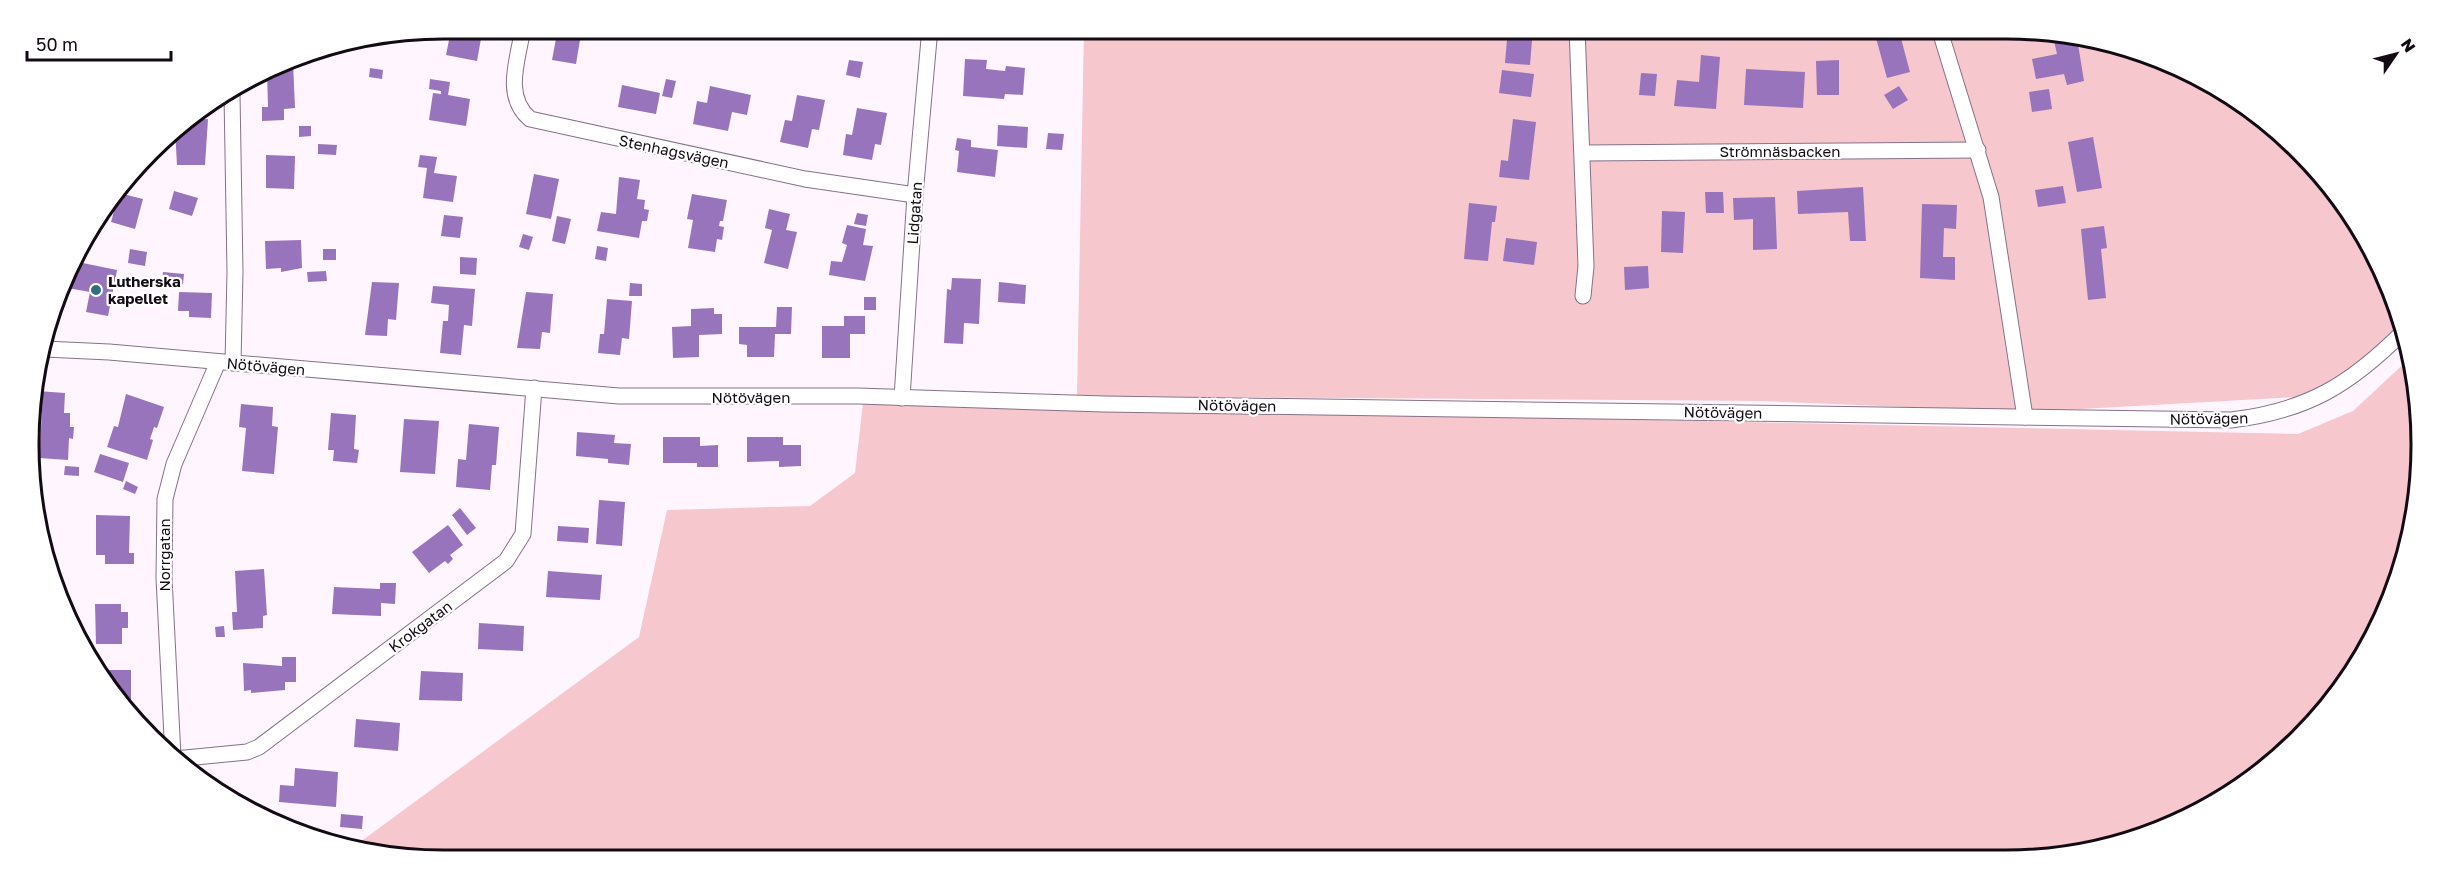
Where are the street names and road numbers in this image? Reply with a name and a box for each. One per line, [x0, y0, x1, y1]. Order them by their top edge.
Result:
street label: Stenhagsvägen [617, 131, 731, 171]
street label: Strömnäsbacken [1720, 142, 1840, 160]
street label: Lidgatan [903, 181, 925, 245]
street label: Nötövägen [226, 354, 306, 378]
street label: Nötövägen [712, 388, 790, 406]
street label: Nötövägen [1197, 395, 1277, 415]
street label: Nötövägen [1683, 402, 1763, 422]
street label: Nötövägen [2169, 408, 2249, 428]
street label: Norrgatan [155, 518, 173, 592]
street label: Krokgatan [385, 596, 455, 656]

